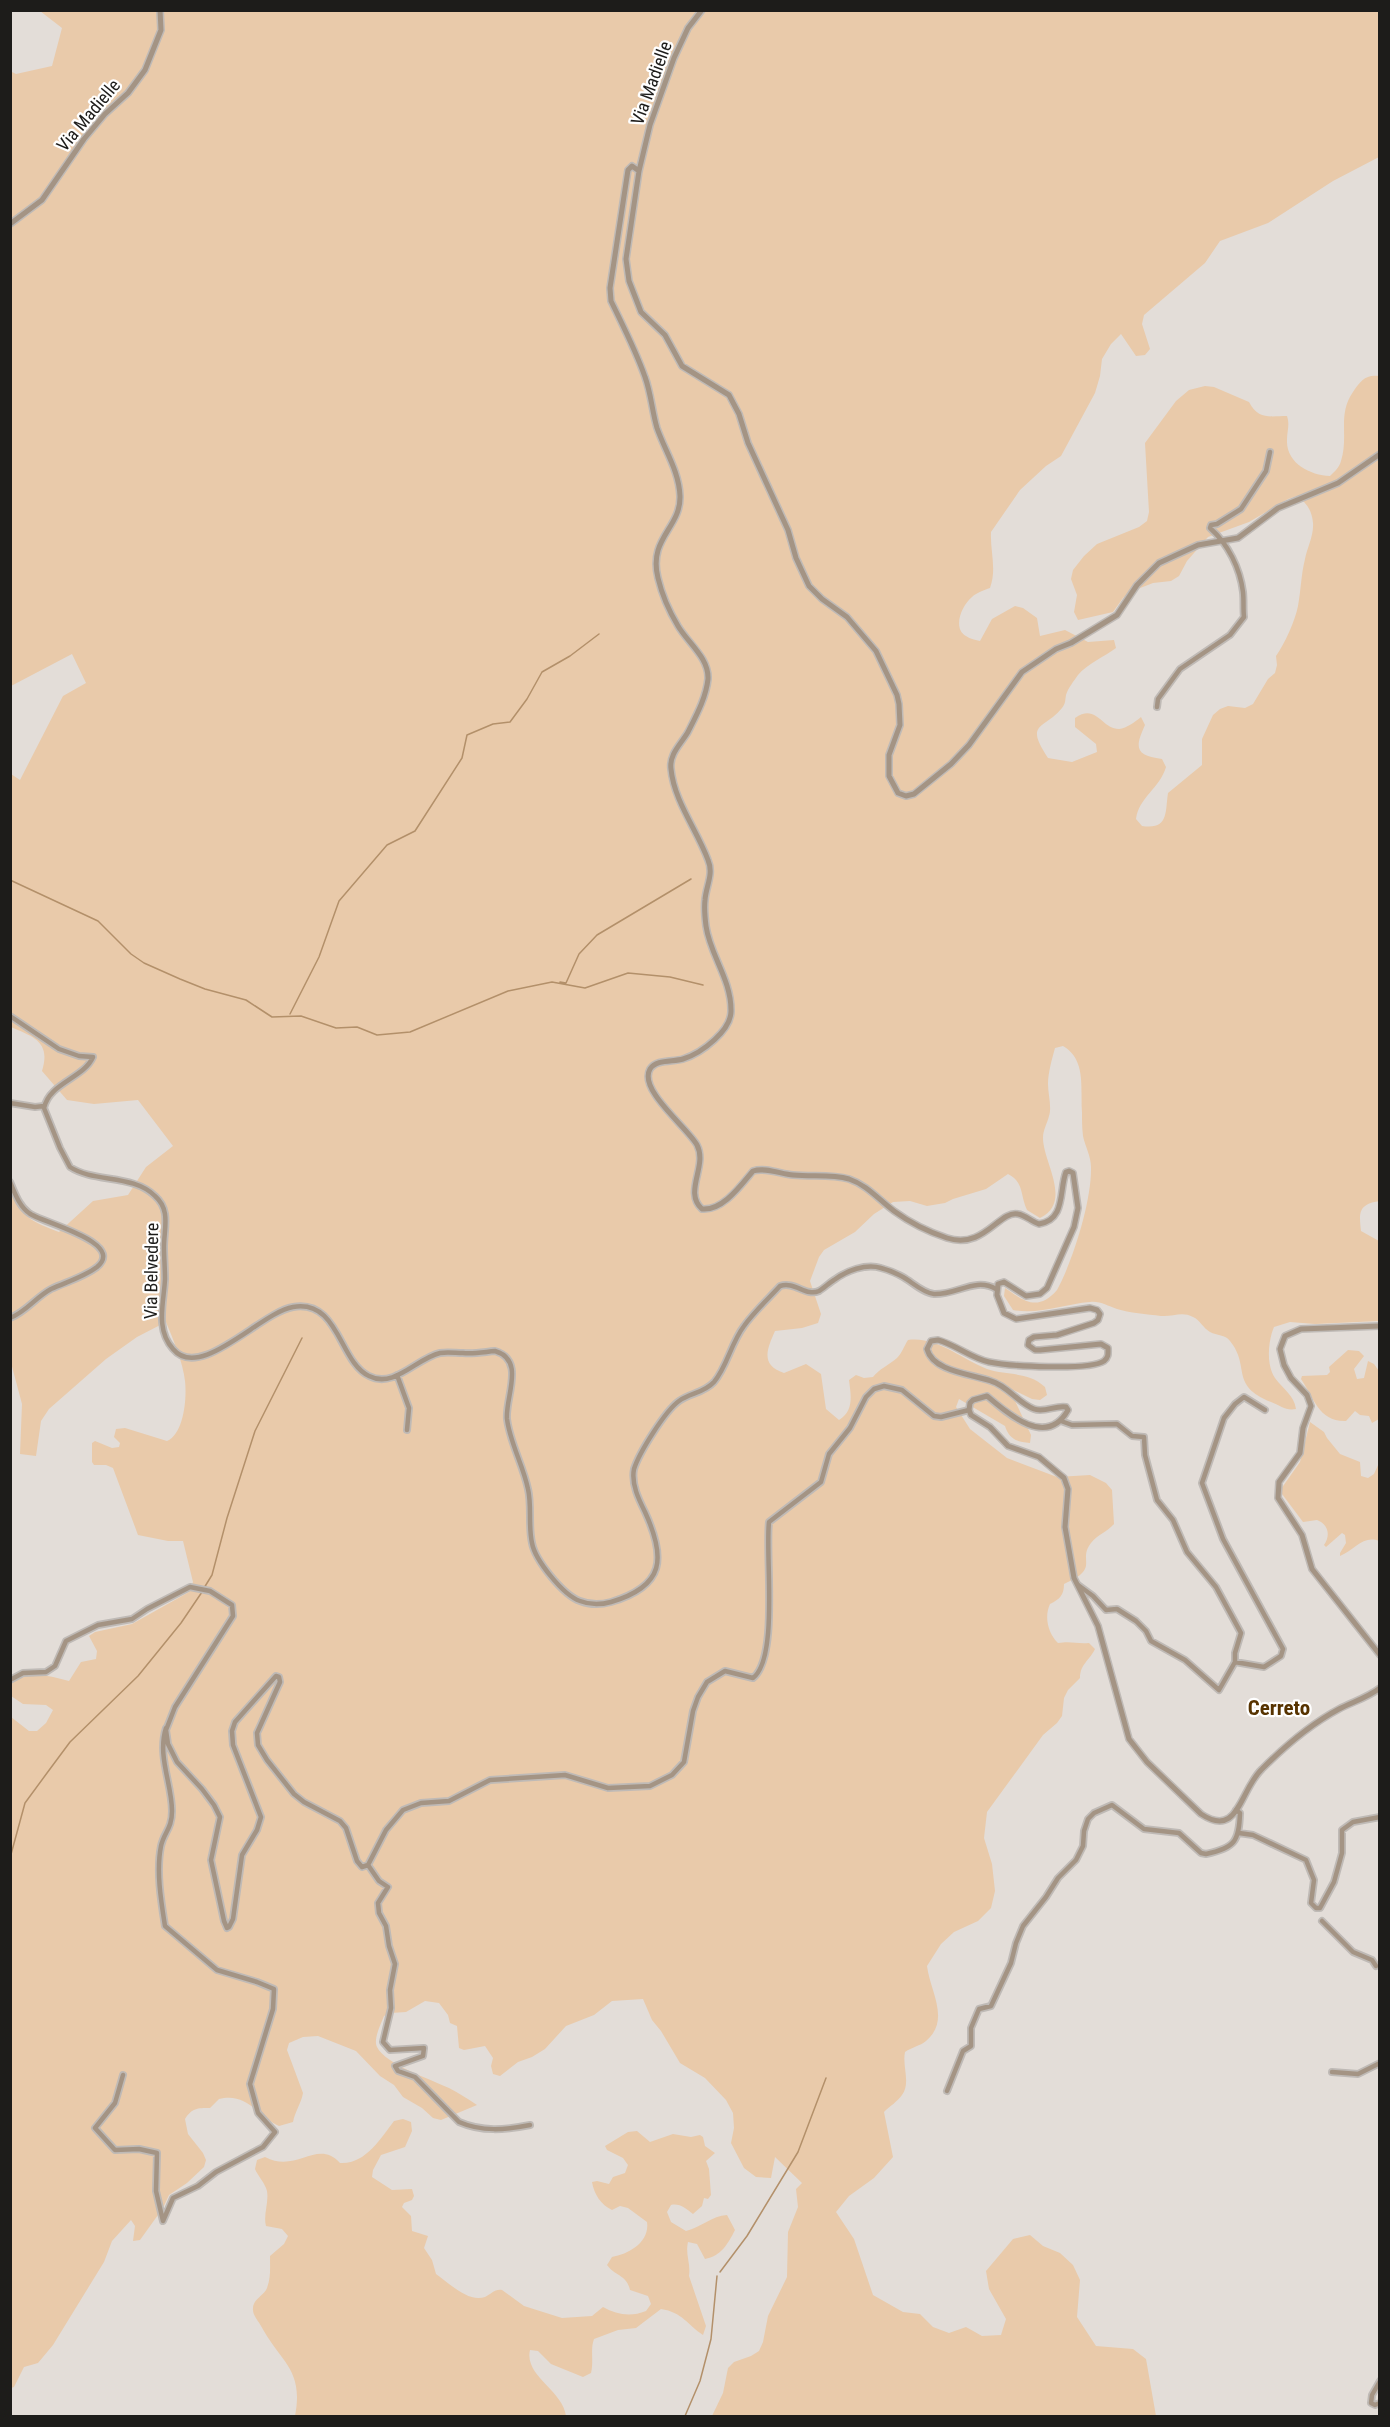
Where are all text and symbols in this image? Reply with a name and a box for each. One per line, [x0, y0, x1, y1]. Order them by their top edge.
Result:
street label: Via Madielle [626, 38, 676, 128]
street label: Via Madielle [52, 75, 124, 155]
street label: Via Belvedere [140, 1223, 162, 1319]
district label: Cerreto [1248, 1696, 1310, 1720]

